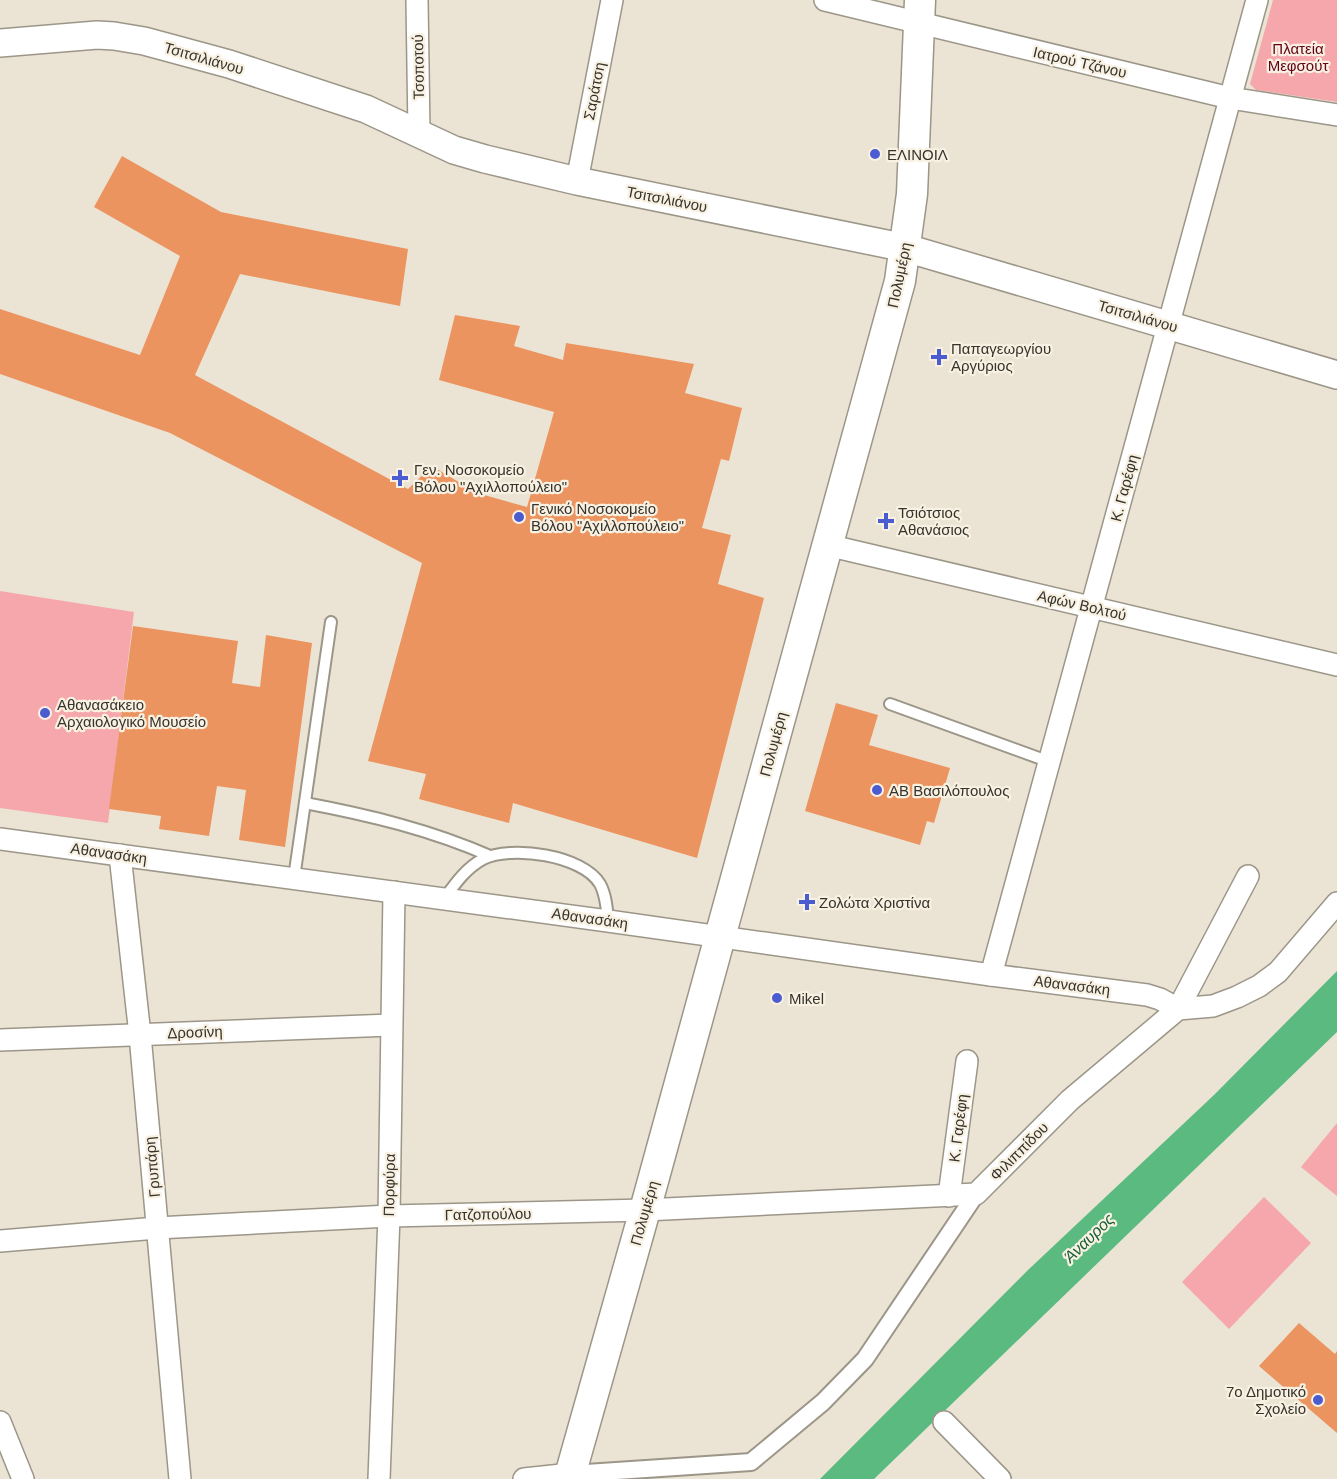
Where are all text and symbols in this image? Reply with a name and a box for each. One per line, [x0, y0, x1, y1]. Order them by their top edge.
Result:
street label: Τσοποτού [409, 34, 427, 100]
street label: Τσιτσιλιάνου [162, 39, 246, 77]
park label: Πλατεία Μεφσούτ [1268, 40, 1328, 74]
street label: Ιατρού Τζάνου [1032, 43, 1128, 81]
street label: Σαράτση [580, 61, 608, 121]
place label: ΕΛΙΝΟΙΛ [887, 146, 948, 163]
marker: ΕΛΙΝΟΙΛ [868, 147, 882, 161]
street label: Τσιτσιλιάνου [625, 183, 709, 215]
street label: Πολυμέρη [884, 241, 914, 309]
street label: Τσιτσιλιάνου [1096, 297, 1180, 335]
place label: Παπαγεωργίου Αργύριος [951, 340, 1051, 374]
marker: Παπαγεωργίου Αργύριος [932, 350, 946, 364]
street label: Κ. Γαρέφη [1107, 453, 1141, 523]
place label: Γεν. Νοσοκομείο Βόλου "Αχιλλοπούλειο" [414, 461, 567, 495]
marker: Γεν. Νοσοκομείο Βόλου "Αχιλλοπούλειο" [391, 469, 409, 487]
place label: Γενικό Νοσοκομείο Βόλου "Αχιλλοπούλειο" [531, 500, 684, 534]
place label: Τσιότσιος Αθανάσιος [898, 504, 969, 538]
marker: Γενικό Νοσοκομείο Βόλου "Αχιλλοπούλειο" [512, 510, 526, 524]
marker: Τσιότσιος Αθανάσιος [879, 514, 893, 528]
street label: Αφών Βολτού [1036, 586, 1128, 624]
place label: Αθανασάκειο Αρχαιολογικό Μουσείο [57, 696, 206, 730]
marker: Αθανασάκειο Αρχαιολογικό Μουσείο [38, 706, 52, 720]
street label: Πολυμέρη [756, 710, 790, 778]
place label: ΑΒ Βασιλόπουλος [889, 782, 1009, 799]
marker: ΑΒ Βασιλόπουλος [870, 783, 884, 797]
street label: Αθανασάκη [70, 839, 148, 867]
place label: Ζολώτα Χριστίνα [819, 894, 930, 911]
marker: Ζολώτα Χριστίνα [800, 895, 814, 909]
street label: Αθανασάκη [551, 904, 629, 932]
street label: Αθανασάκη [1033, 972, 1111, 998]
place label: Mikel [789, 990, 824, 1007]
marker: Mikel [770, 991, 784, 1005]
street label: Δροσίνη [167, 1023, 223, 1041]
street label: Κ. Γαρέφη [945, 1093, 971, 1163]
street label: Φιλιππίδου [986, 1118, 1052, 1184]
street label: Γρυπάρη [141, 1136, 163, 1198]
street label: Πορφύρα [380, 1153, 398, 1217]
street label: Πολυμέρη [627, 1179, 661, 1247]
street label: Γατζοπούλου [444, 1205, 532, 1223]
water label: Άναυρος [1060, 1210, 1117, 1266]
place label: 7ο Δημοτικό Σχολείο [1226, 1383, 1306, 1417]
marker: 7ο Δημοτικό Σχολείο [1311, 1393, 1325, 1407]

